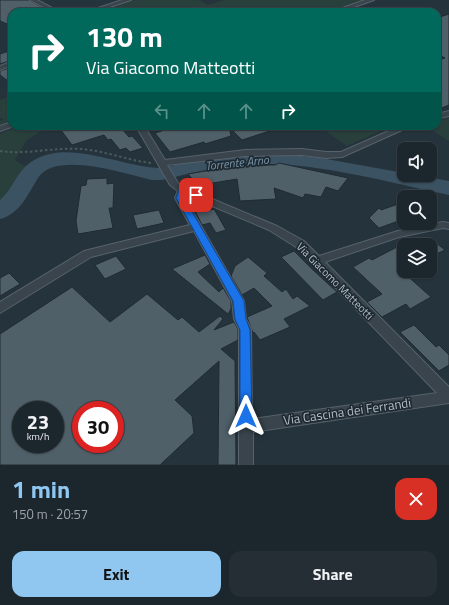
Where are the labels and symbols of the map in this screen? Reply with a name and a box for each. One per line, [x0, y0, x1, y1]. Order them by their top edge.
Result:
water label: Torrente Arno [204, 150, 271, 175]
pin [179, 178, 213, 212]
street label: Via Giacomo Matteotti [293, 239, 377, 323]
street label: Via Cascina dei Ferrandi [282, 392, 412, 430]
position arrow [225, 395, 267, 437]
speed limit sign: 30 [72, 401, 124, 453]

